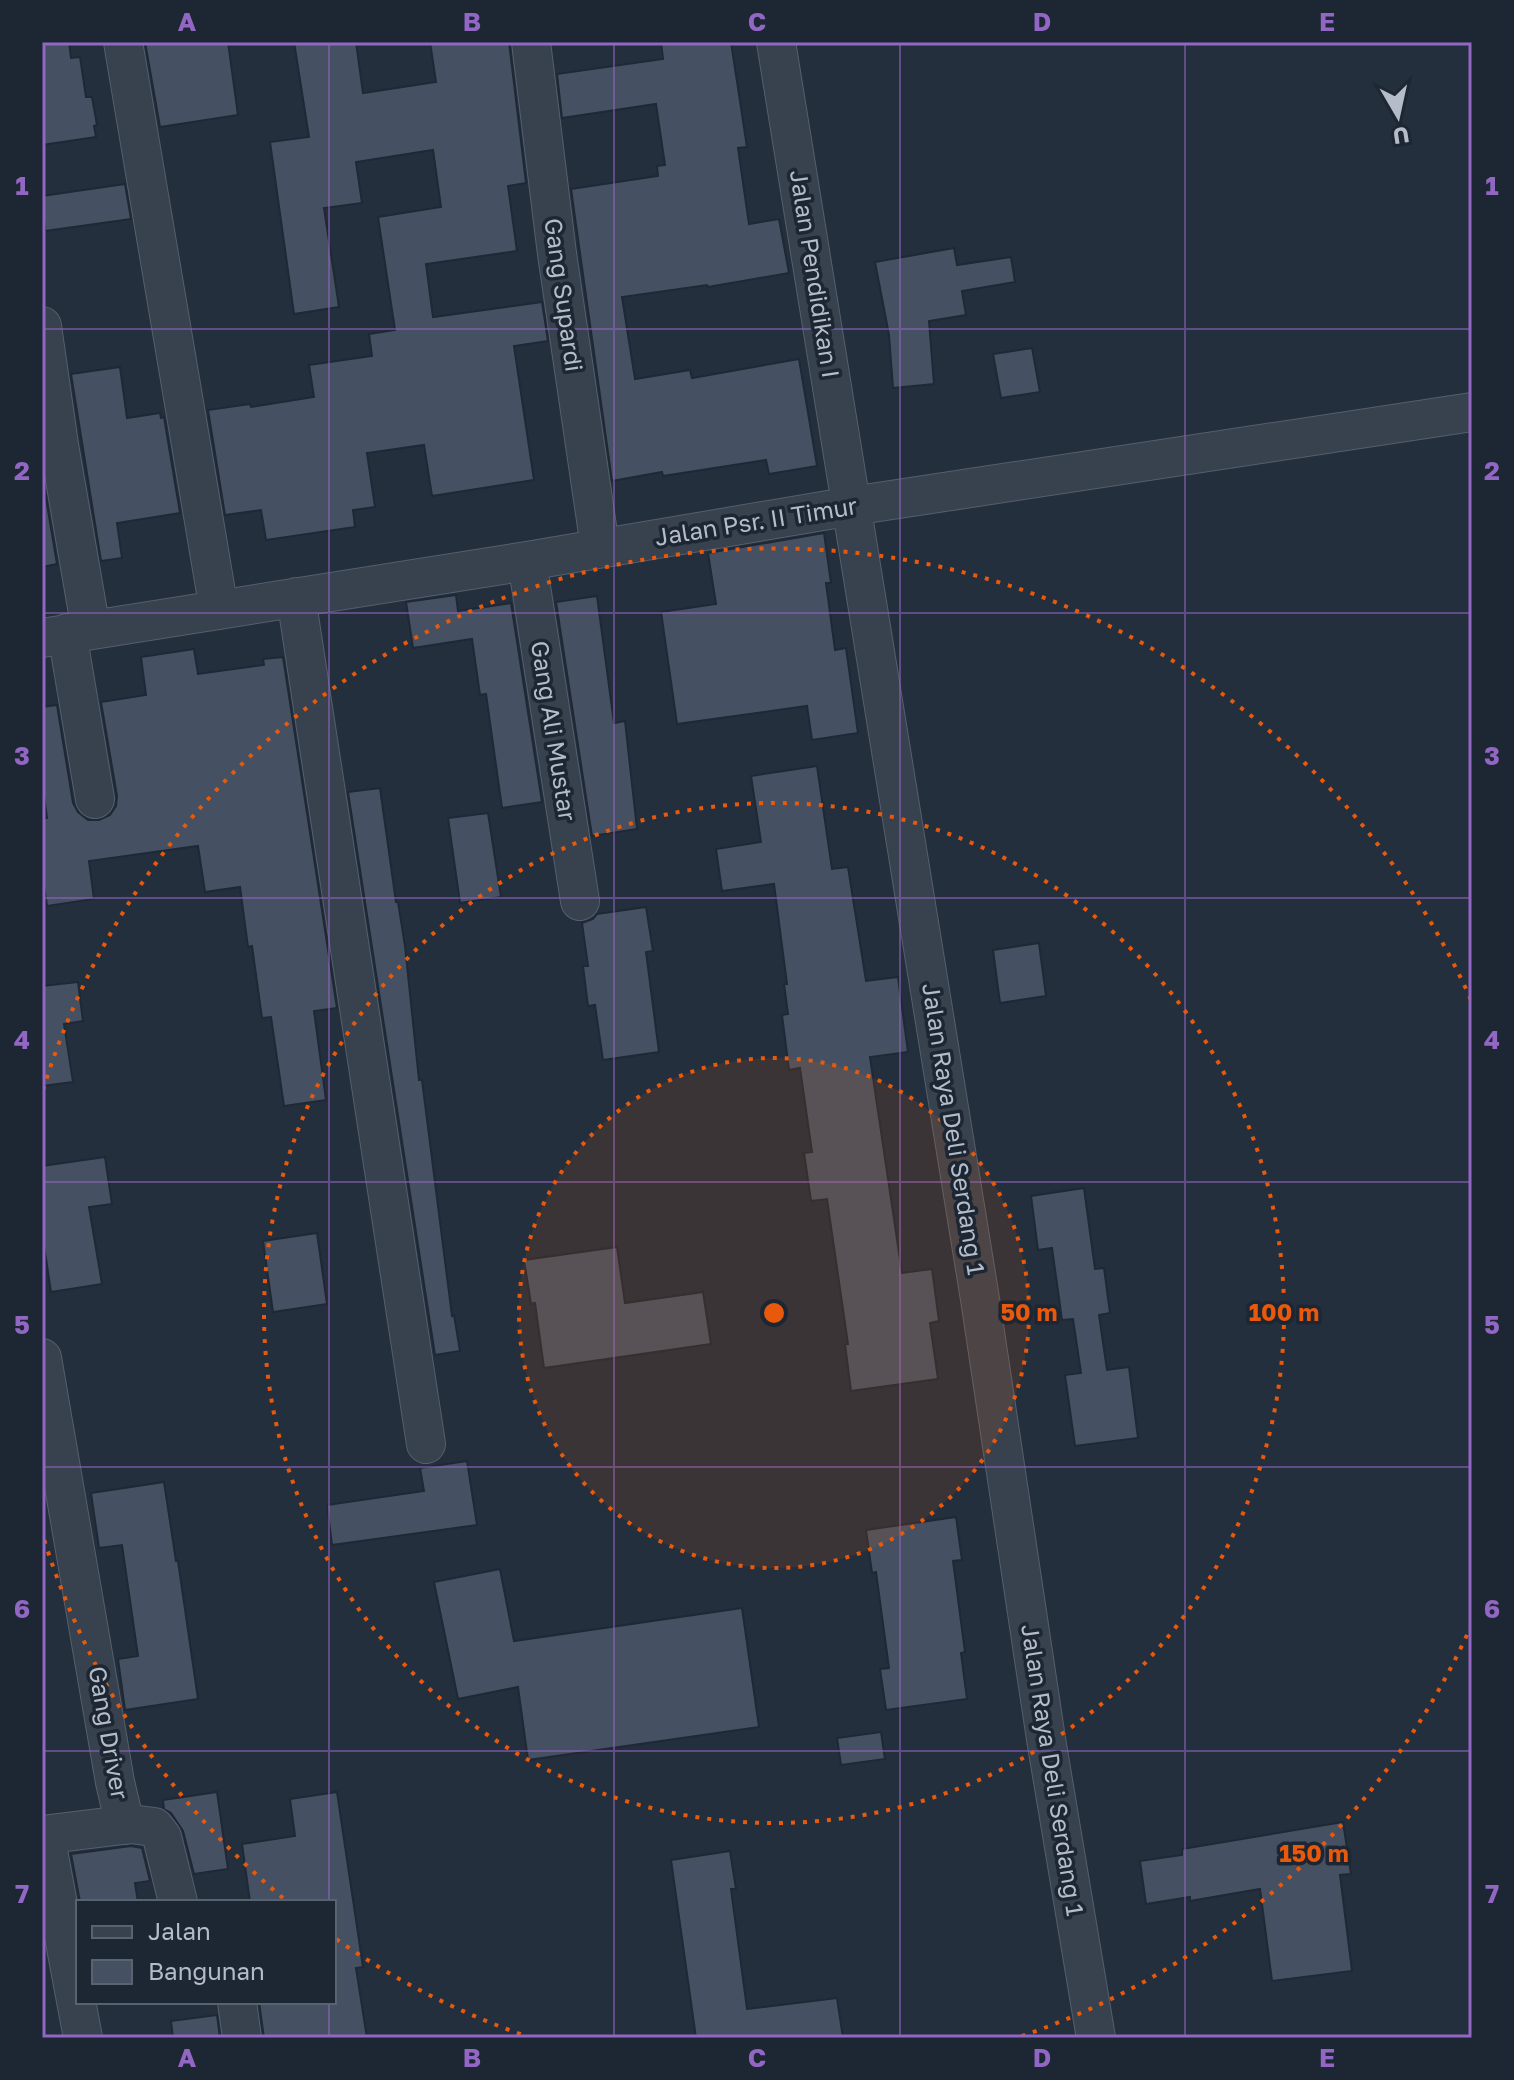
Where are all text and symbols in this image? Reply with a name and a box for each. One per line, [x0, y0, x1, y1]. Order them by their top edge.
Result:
text: A [178, 6, 197, 37]
text: B [463, 6, 481, 37]
text: C [748, 6, 766, 37]
text: D [1033, 6, 1051, 37]
text: E [1319, 6, 1335, 37]
north arrow [1358, 76, 1438, 156]
text: U [1391, 122, 1411, 151]
street label: Jalan Pendidikan I [785, 167, 846, 380]
text: 1 [15, 170, 29, 201]
text: 1 [1485, 170, 1499, 201]
street label: Gang Supardi [539, 216, 590, 373]
text: 2 [14, 455, 30, 486]
text: 2 [1484, 455, 1500, 486]
street label: Jalan Psr. II Timur [652, 490, 859, 551]
street label: Gang Ali Mustar [526, 639, 583, 823]
text: 3 [14, 740, 30, 771]
text: 3 [1484, 740, 1500, 771]
street label: Jalan Raya Deli Serdang 1 [917, 981, 992, 1277]
text: 4 [14, 1024, 30, 1055]
text: 4 [1484, 1024, 1500, 1055]
text: 50 m [1000, 1297, 1058, 1326]
text: 100 m [1249, 1297, 1319, 1326]
centre of rings [760, 1299, 788, 1327]
text: 5 [14, 1309, 30, 1340]
text: 5 [1484, 1309, 1500, 1340]
text: 6 [14, 1593, 30, 1624]
text: 6 [1484, 1593, 1500, 1624]
street label: Jalan Raya Deli Serdang 1 [1016, 1622, 1091, 1918]
street label: Gang Driver [83, 1664, 135, 1802]
text: 150 m [1279, 1838, 1349, 1867]
text: 7 [15, 1878, 29, 1909]
text: 7 [1485, 1878, 1499, 1909]
legend [76, 1900, 336, 2004]
text: Jalan [148, 1916, 211, 1945]
text: Bangunan [148, 1956, 265, 1985]
text: A [178, 2042, 197, 2073]
text: B [463, 2042, 481, 2073]
text: C [748, 2042, 766, 2073]
text: D [1033, 2042, 1051, 2073]
text: E [1319, 2042, 1335, 2073]

